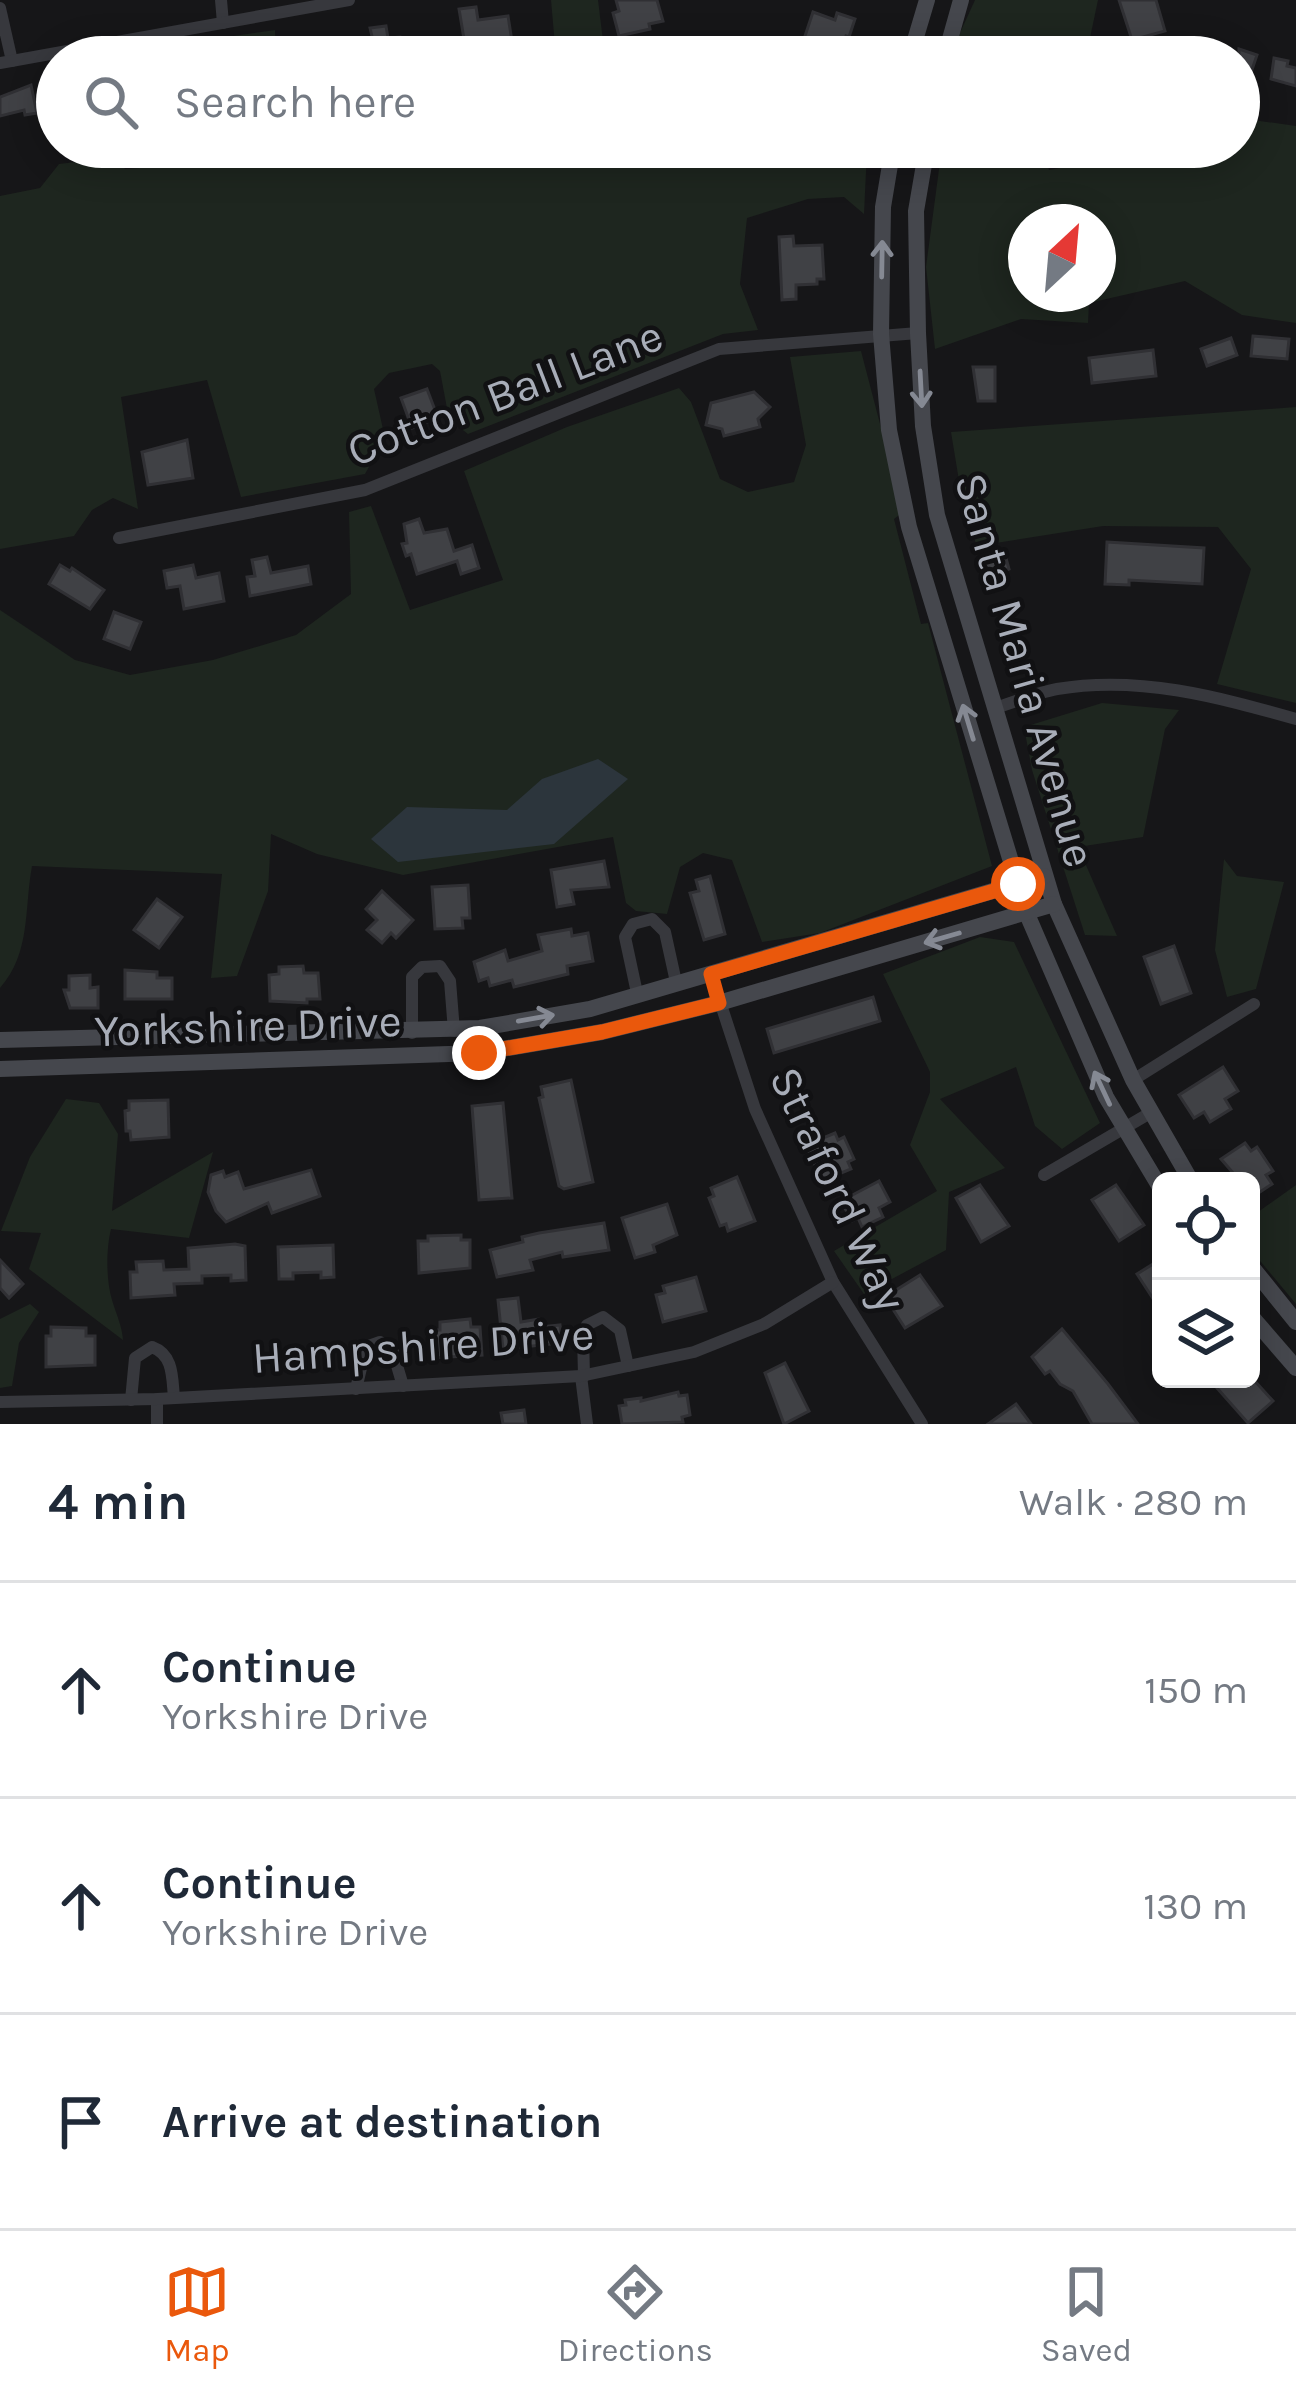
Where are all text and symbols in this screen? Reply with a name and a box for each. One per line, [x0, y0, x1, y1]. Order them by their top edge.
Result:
search box [36, 36, 1260, 168]
icon: search [78, 69, 144, 135]
text: Search here [174, 76, 416, 128]
north arrow [1008, 204, 1116, 312]
one-way arrow [871, 240, 894, 279]
street label: Cotton Ball Lane [340, 309, 670, 477]
one-way arrow [910, 369, 933, 408]
street label: Santa Maria Avenue [944, 467, 1106, 873]
one-way arrow [955, 704, 977, 742]
route start [991, 857, 1045, 911]
one-way arrow [924, 928, 962, 950]
street label: Yorkshire Drive [94, 995, 402, 1057]
one-way arrow [516, 1006, 555, 1029]
route end [452, 1026, 506, 1080]
street label: Straford Way [758, 1059, 917, 1320]
one-way arrow [1090, 1071, 1112, 1107]
map controls [1152, 1172, 1260, 1388]
button: locate [1152, 1172, 1260, 1280]
button: layers [1152, 1280, 1260, 1388]
street label: Hampshire Drive [250, 1308, 596, 1384]
text: 4 min [48, 1472, 188, 1532]
text: Walk · 280 m [1019, 1479, 1248, 1525]
text: Continue [162, 1641, 357, 1693]
icon: ahead [48, 1657, 114, 1723]
text: 150 m [1144, 1667, 1248, 1713]
text: Yorkshire Drive [162, 1693, 428, 1739]
text: Continue [162, 1857, 357, 1909]
icon: ahead [48, 1873, 114, 1939]
text: 130 m [1143, 1883, 1248, 1929]
text: Yorkshire Drive [162, 1909, 428, 1955]
icon: arrive [48, 2089, 114, 2155]
text: Arrive at destination [162, 2096, 602, 2148]
tab: Map [164, 2259, 230, 2369]
tab: Directions [558, 2259, 713, 2369]
tab: Saved [1041, 2259, 1132, 2369]

